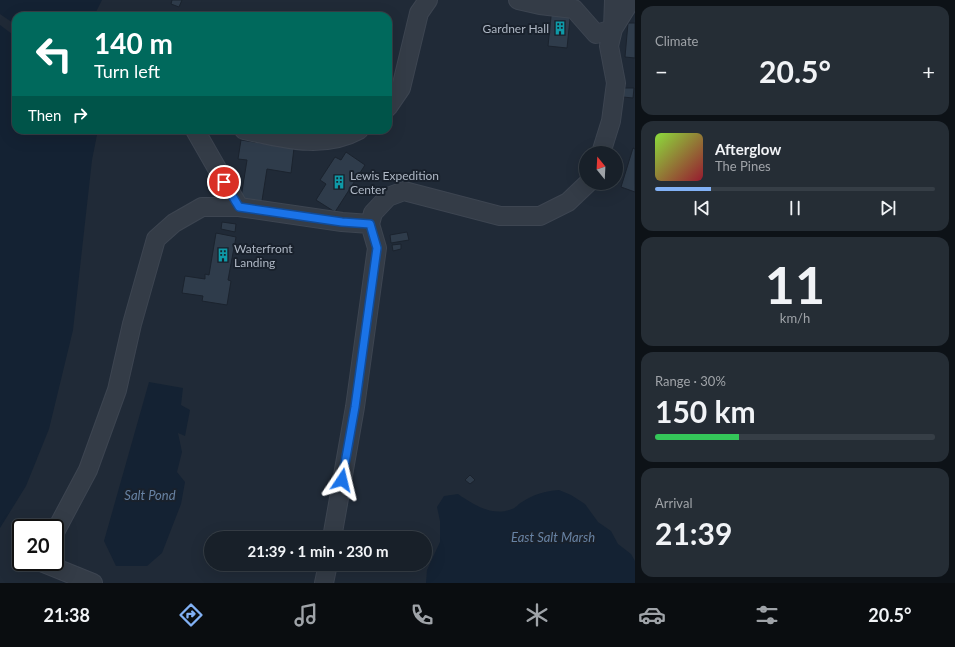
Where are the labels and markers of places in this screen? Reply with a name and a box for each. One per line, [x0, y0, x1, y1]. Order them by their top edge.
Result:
building icon: Gardner Hall [552, 20, 568, 36]
place label: Gardner Hall [483, 21, 549, 36]
pin [207, 165, 241, 199]
place label: Lewis Expedition Center [350, 168, 439, 197]
building icon: Lewis Expedition Center [331, 174, 347, 190]
place label: Waterfront Landing [234, 241, 293, 270]
building icon: Waterfront Landing [215, 247, 231, 263]

